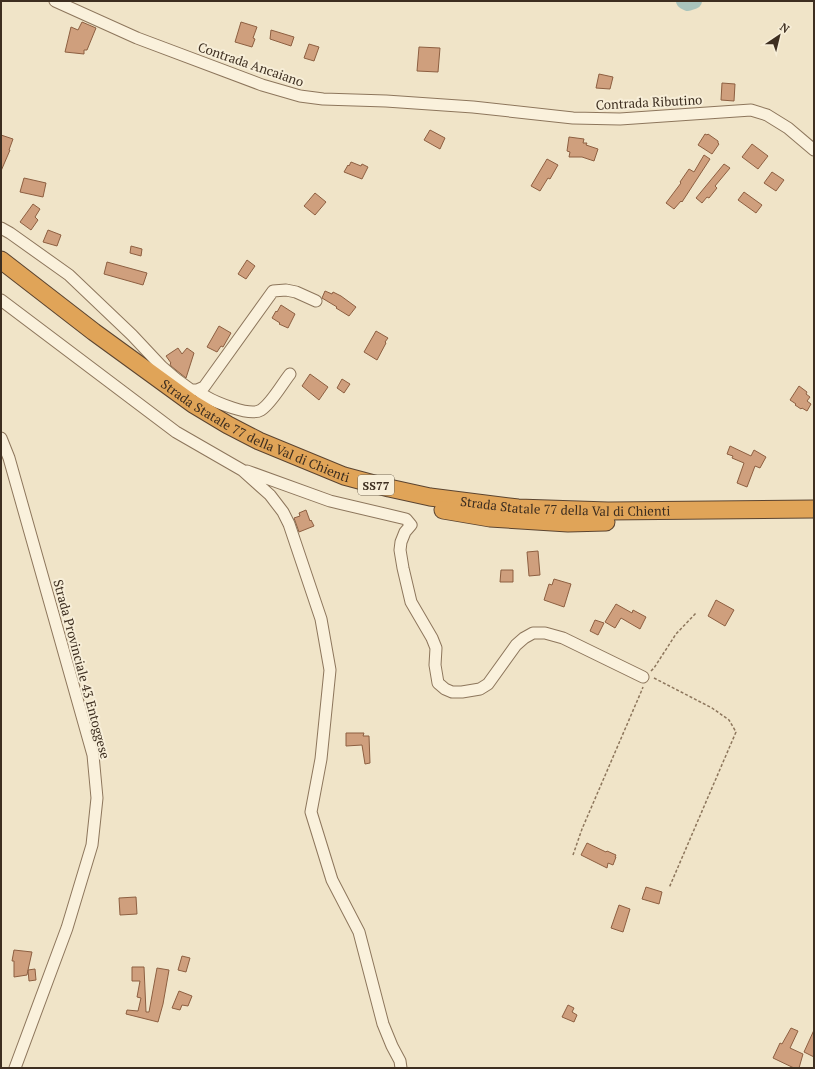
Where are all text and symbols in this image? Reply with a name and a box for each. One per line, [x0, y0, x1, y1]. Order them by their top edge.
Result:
north arrow [759, 16, 799, 56]
text: N [777, 20, 793, 36]
street label: Contrada Ancaiano [196, 37, 306, 91]
street label: Contrada Ributino [595, 90, 703, 114]
street label: Strada Statale 77 della Val di Chienti [158, 375, 352, 486]
road number: SS77 [358, 475, 394, 495]
street label: Strada Statale 77 della Val di Chienti [459, 492, 671, 520]
street label: Strada Provinciale 43 Entoggese [49, 577, 115, 761]

